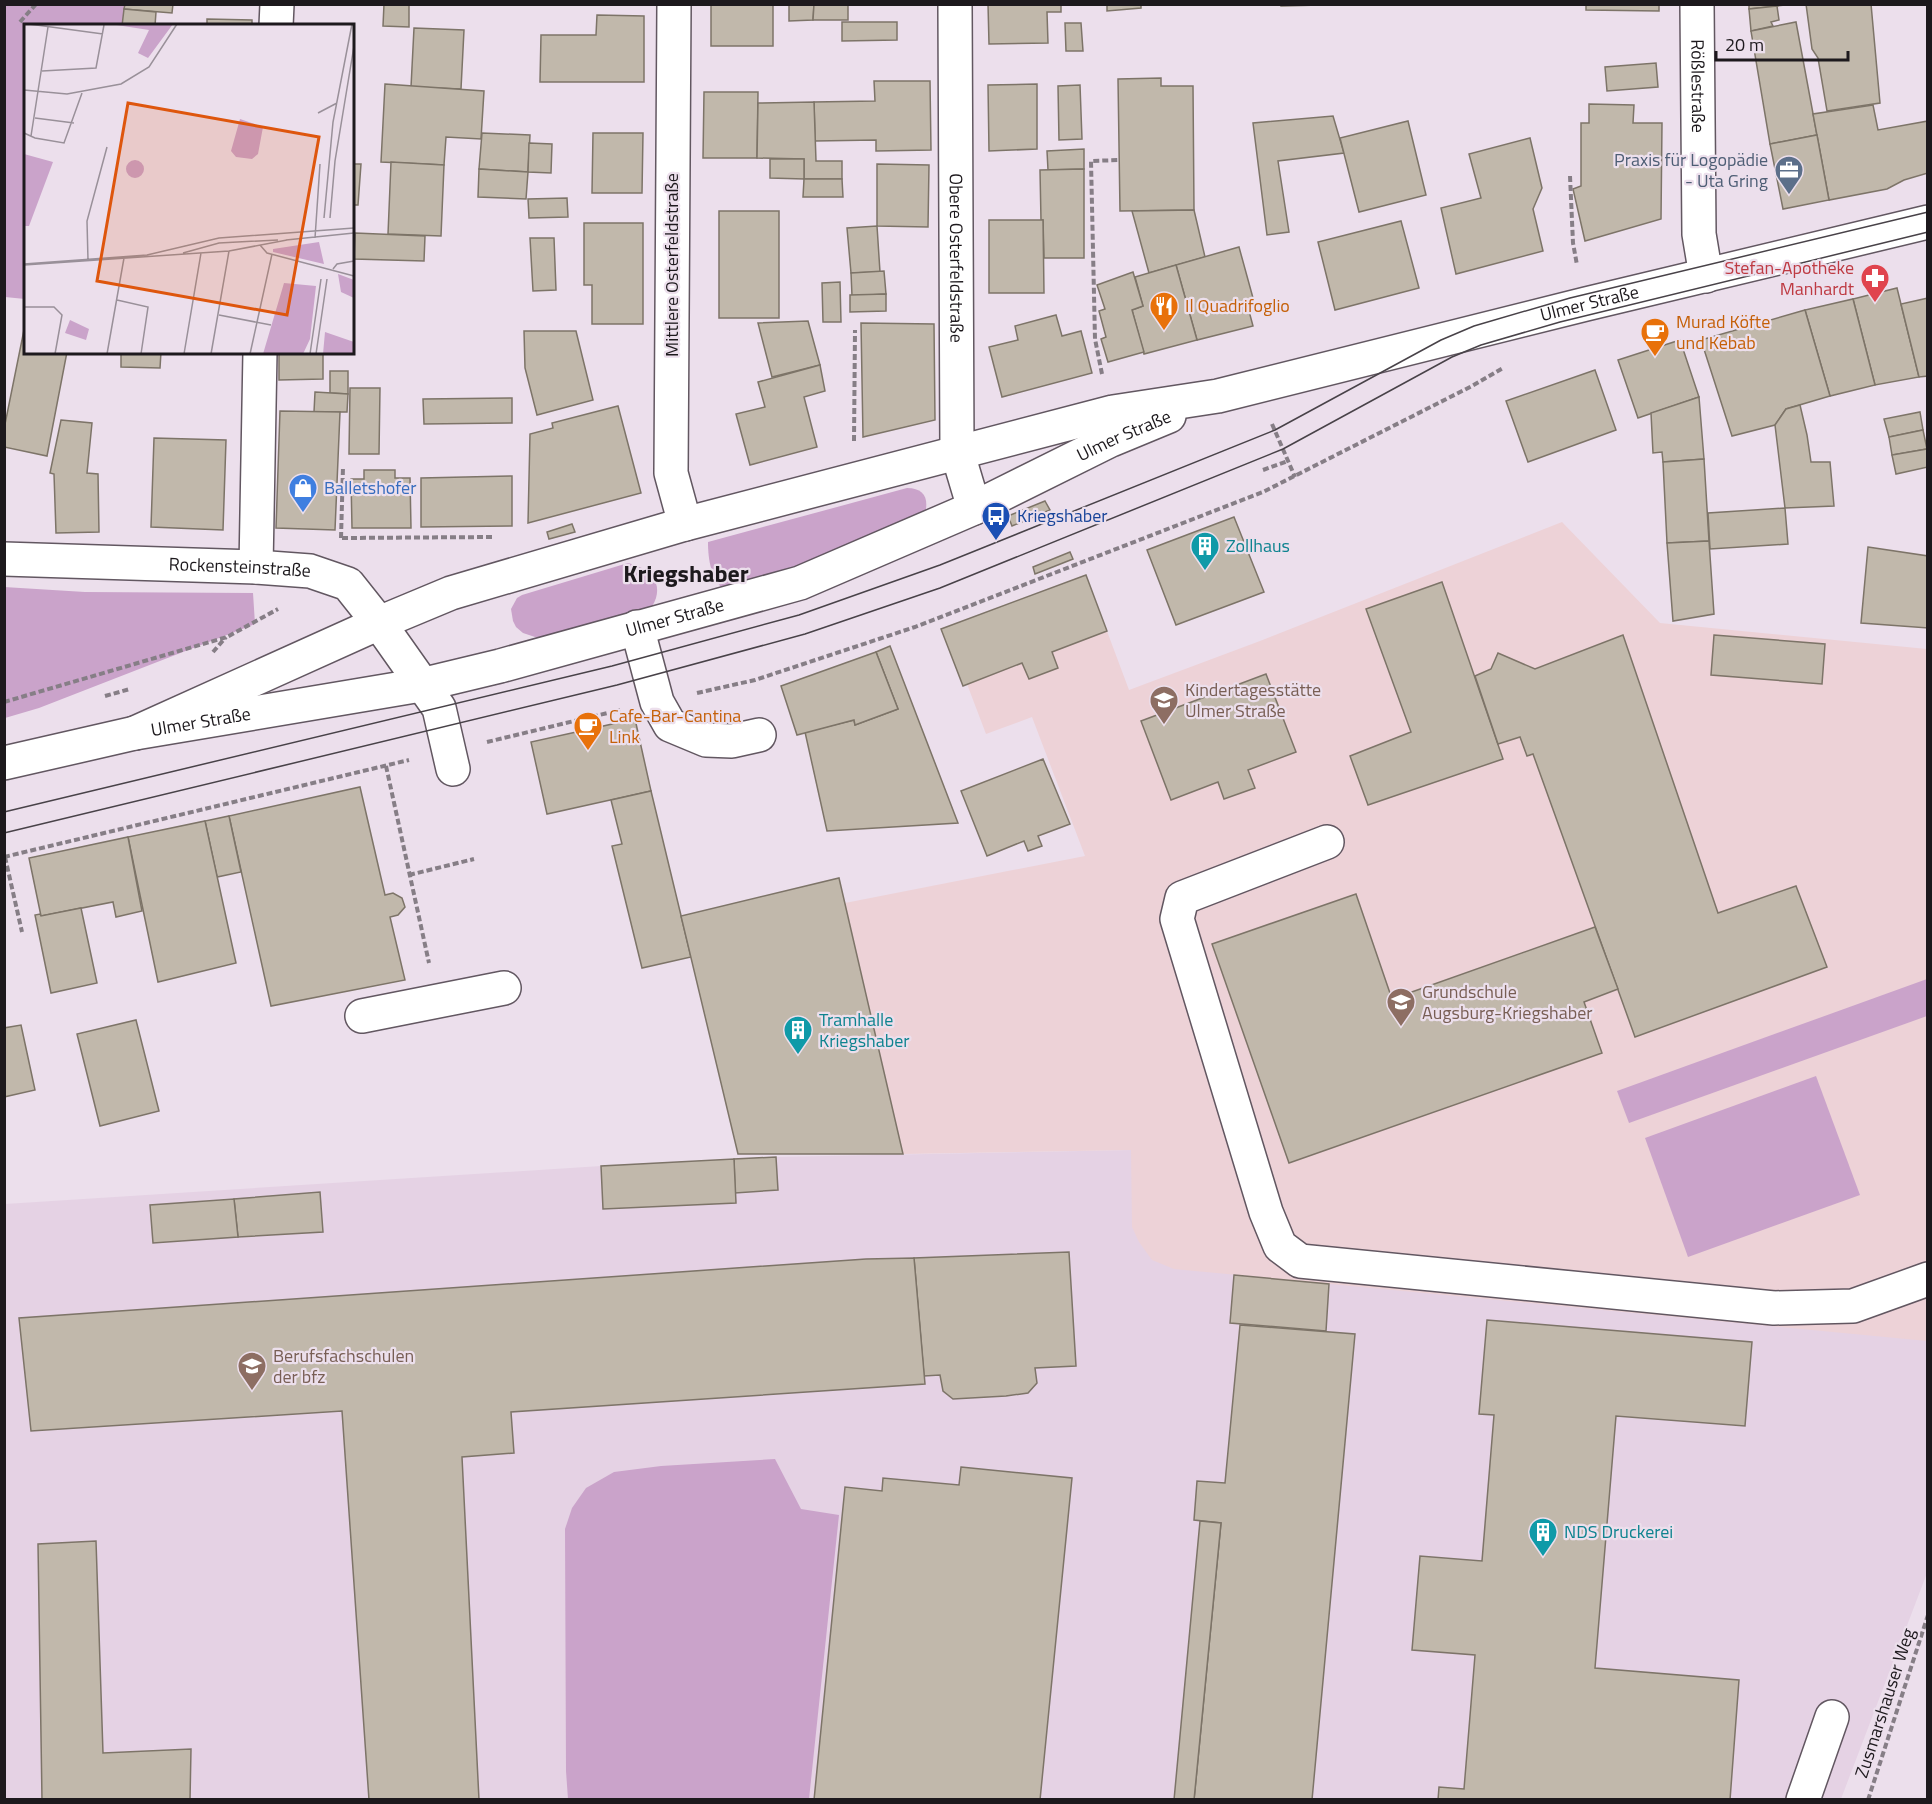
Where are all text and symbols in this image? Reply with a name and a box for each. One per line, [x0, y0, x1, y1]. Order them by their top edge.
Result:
inset map [24, 24, 354, 354]
scale bar [1716, 24, 1848, 62]
text: 20 m [1725, 31, 1764, 58]
street label: Rößlestraße [1684, 39, 1712, 133]
place label: Praxis für Logopädie - Uta Gring [1614, 146, 1768, 194]
office icon: Praxis für Logopädie - Uta Gring [1773, 154, 1805, 196]
street label: Mittlere Osterfeldstraße [658, 173, 685, 357]
street label: Obere Osterfeldstraße [943, 173, 971, 343]
place label: Stefan-Apotheke Manhardt [1724, 254, 1855, 302]
pharmacy icon: Stefan-Apotheke Manhardt [1859, 262, 1891, 304]
street label: Ulmer Straße [1537, 278, 1641, 328]
restaurant icon: Il Quadrifoglio [1148, 290, 1180, 332]
place label: Il Quadrifoglio [1185, 292, 1290, 319]
place label: Murad Köfte und Kebab [1676, 308, 1770, 356]
cafe icon: Murad Köfte und Kebab [1639, 316, 1671, 358]
street label: Ulmer Straße [1072, 403, 1175, 468]
shop icon: Balletshofer [287, 472, 319, 514]
place label: Balletshofer [324, 474, 416, 501]
bus stop icon: Kriegshaber [980, 500, 1012, 542]
place label: Kriegshaber [1017, 502, 1108, 529]
building icon: Zollhaus [1189, 530, 1221, 572]
place label: Zollhaus [1226, 532, 1290, 559]
street label: Rockensteinstraße [168, 550, 312, 584]
district label: Kriegshaber [623, 555, 749, 591]
street label: Ulmer Straße [622, 591, 727, 644]
place label: Kindertagesstätte Ulmer Straße [1185, 676, 1321, 724]
school or university icon: Kindertagesstätte Ulmer Straße [1148, 684, 1180, 726]
street label: Ulmer Straße [149, 700, 253, 743]
place label: Cafe-Bar-Cantina Link [609, 702, 741, 750]
cafe icon: Cafe-Bar-Cantina Link [572, 710, 604, 752]
place label: Grundschule Augsburg-Kriegshaber [1422, 978, 1593, 1026]
school or university icon: Grundschule Augsburg-Kriegshaber [1385, 986, 1417, 1028]
place label: Tramhalle Kriegshaber [819, 1006, 910, 1054]
building icon: Tramhalle Kriegshaber [782, 1014, 814, 1056]
place label: Berufsfachschulen der bfz [273, 1342, 414, 1390]
school or university icon: Berufsfachschulen der bfz [236, 1350, 268, 1392]
building icon: NDS Druckerei [1527, 1516, 1559, 1558]
place label: NDS Druckerei [1564, 1518, 1673, 1545]
street label: Zusmarshauser Weg [1848, 1625, 1921, 1781]

